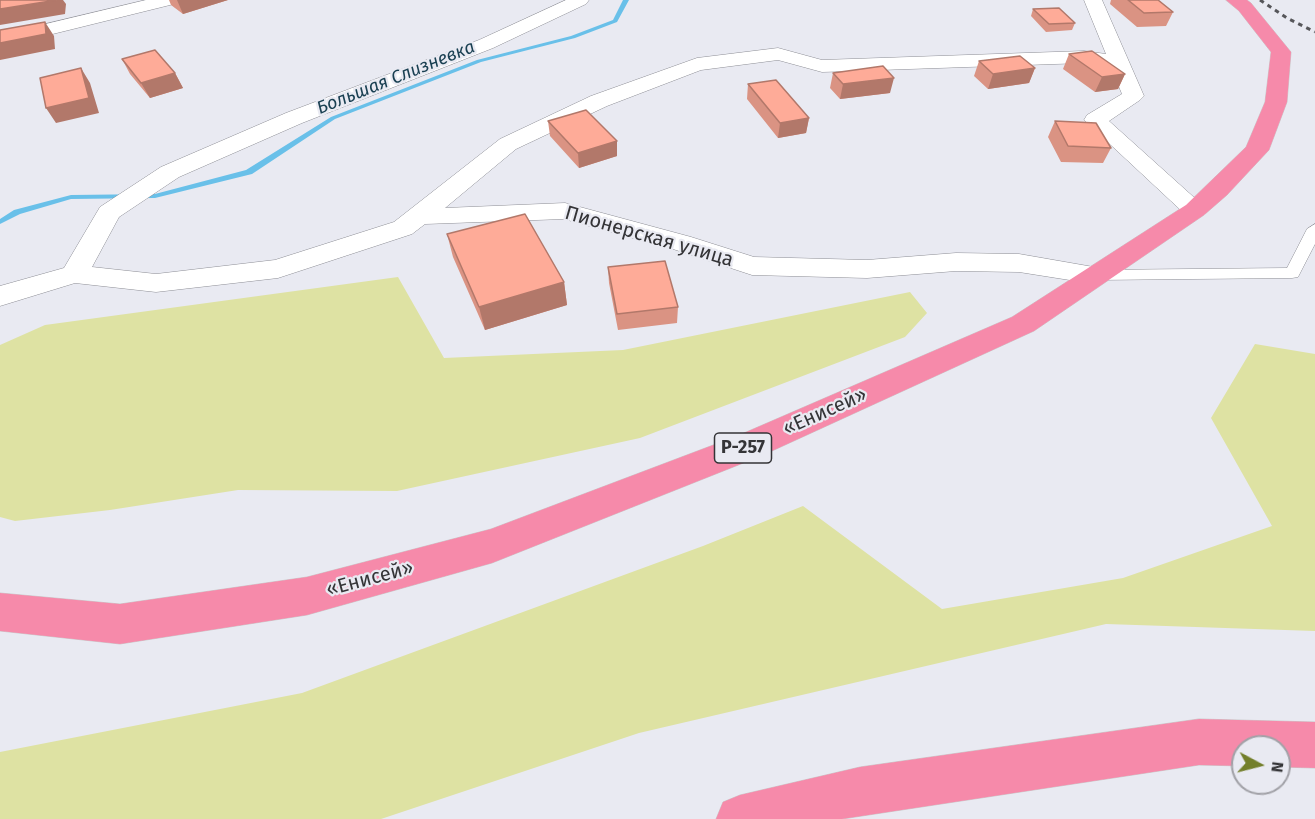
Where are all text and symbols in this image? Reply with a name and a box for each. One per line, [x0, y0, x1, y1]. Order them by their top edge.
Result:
water label: Большая Слизневка [314, 36, 478, 120]
street label: Пионерская улица [562, 201, 736, 273]
street label: «Енисей» [779, 383, 871, 441]
road number: Р-257 [714, 433, 771, 463]
street label: «Енисей» [324, 556, 416, 602]
north arrow [1231, 735, 1291, 795]
text: N [1267, 761, 1287, 773]

